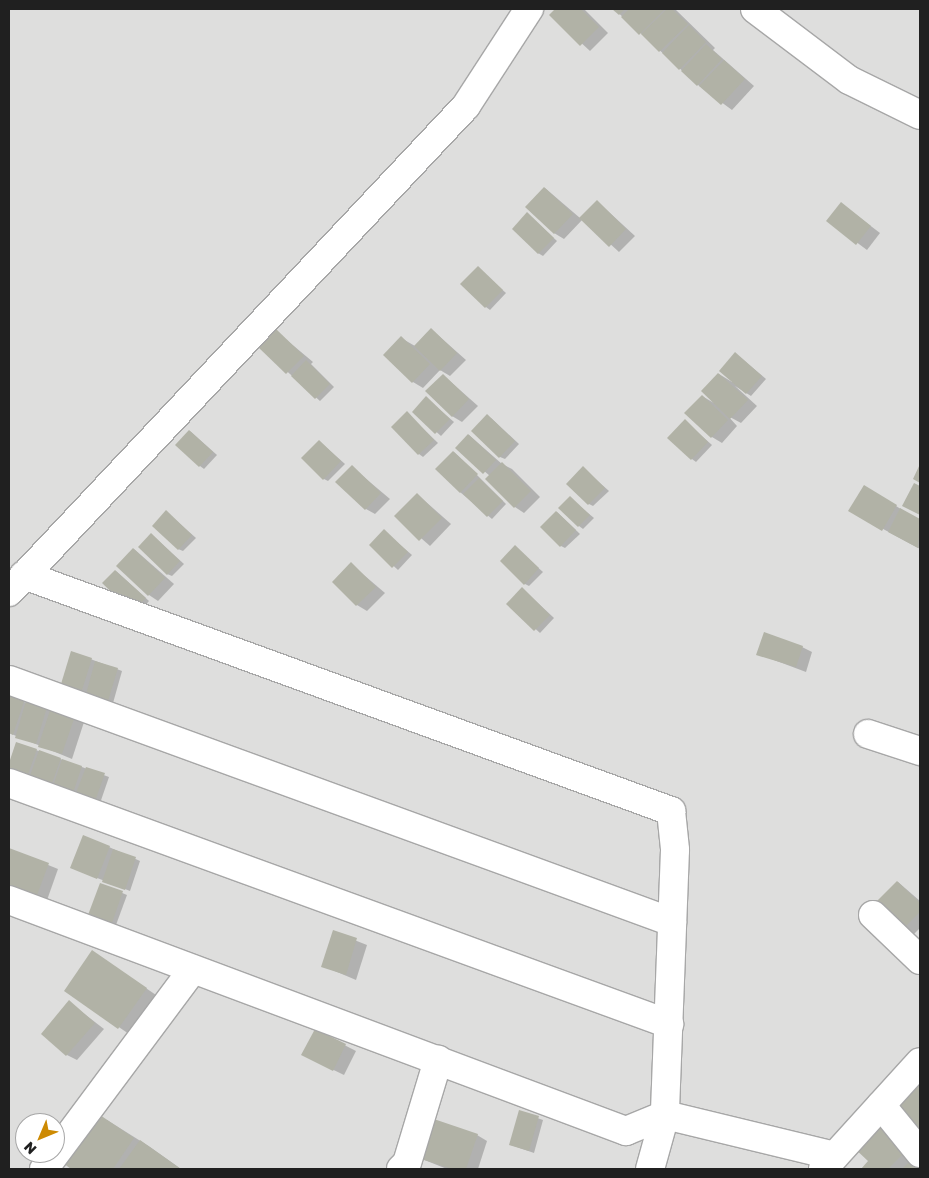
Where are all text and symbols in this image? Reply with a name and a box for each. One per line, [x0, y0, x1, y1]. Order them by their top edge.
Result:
north arrow [15, 1113, 65, 1163]
text: N [20, 1138, 40, 1158]

